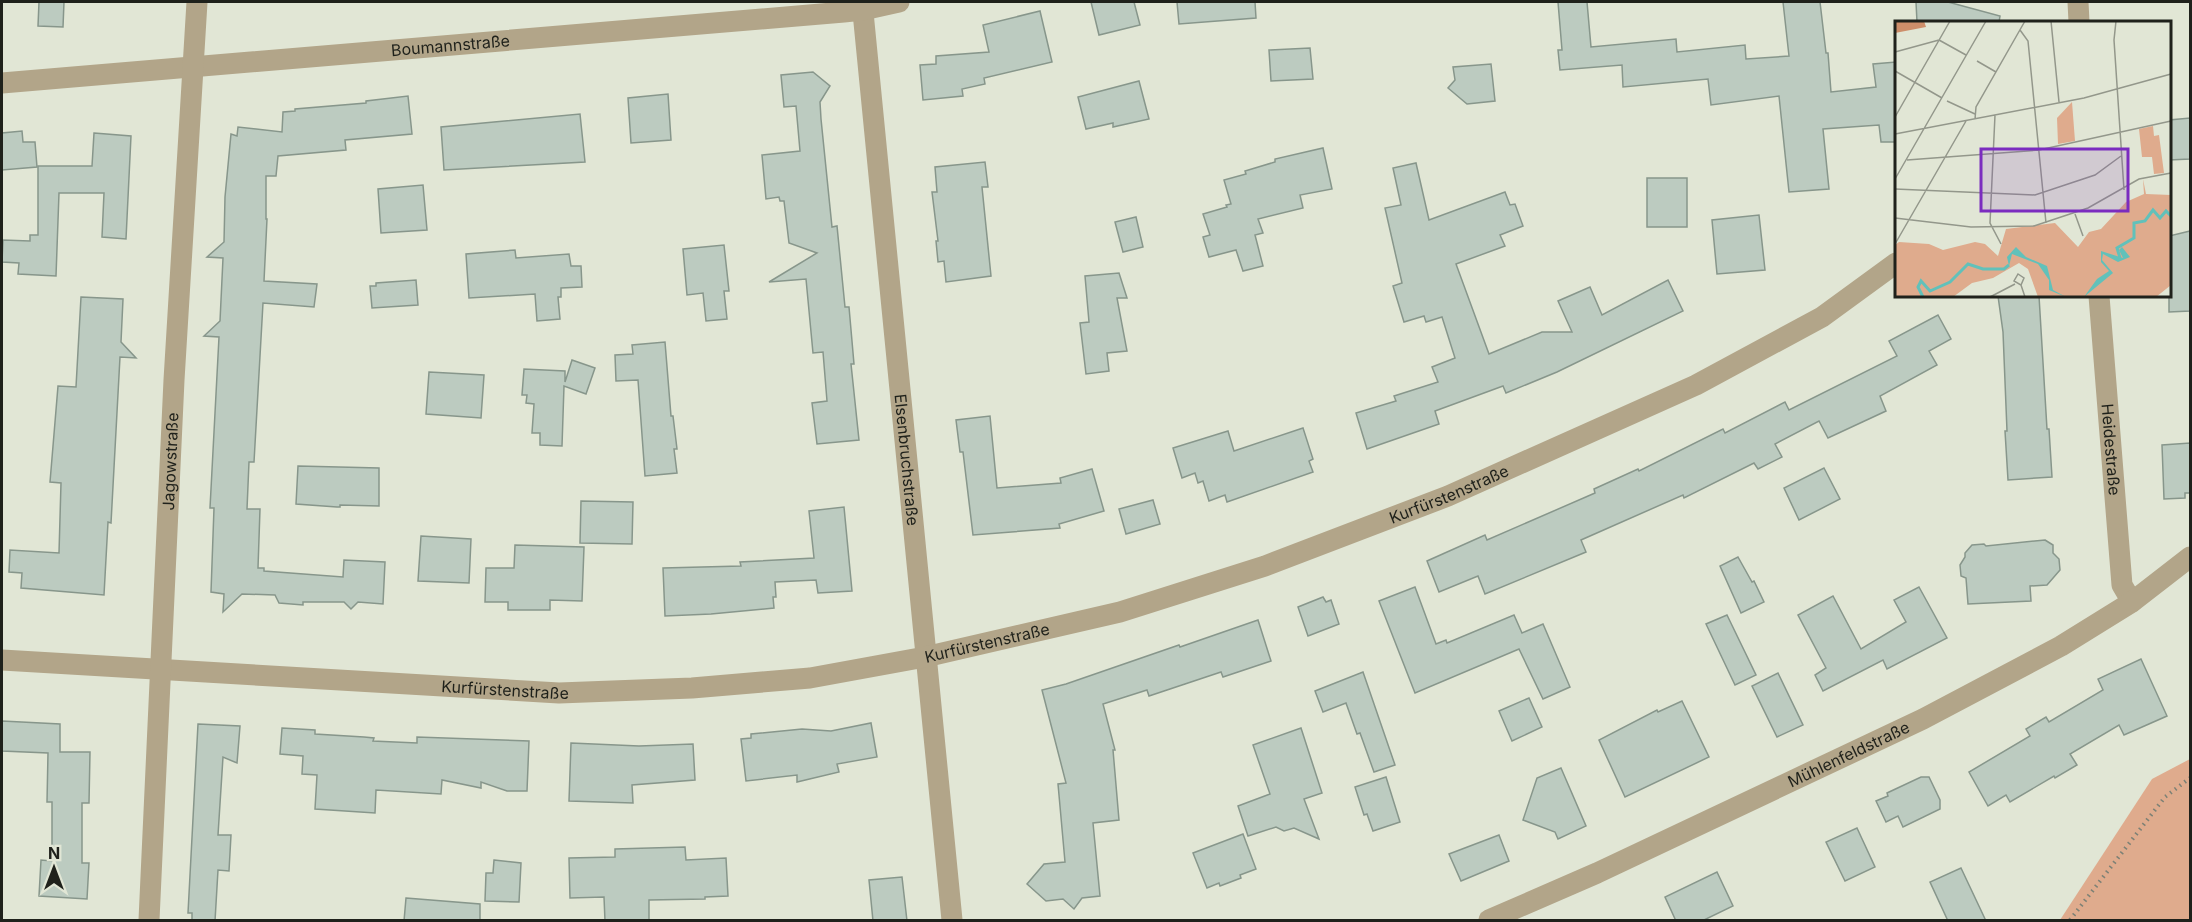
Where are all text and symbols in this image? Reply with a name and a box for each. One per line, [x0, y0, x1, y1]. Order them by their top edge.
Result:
inset map [1895, 21, 2171, 297]
street label: Boumannstraße [390, 30, 511, 60]
street label: Elsenbruchstraße [890, 393, 923, 527]
street label: Heidestraße [2098, 403, 2125, 496]
street label: Jagowstraße [158, 412, 182, 511]
street label: Kurfürstenstraße [1386, 460, 1512, 528]
street label: Kurfürstenstraße [923, 619, 1051, 667]
street label: Kurfürstenstraße [441, 676, 569, 703]
street label: Mühlenfeldstraße [1784, 717, 1913, 791]
north arrow [24, 838, 84, 898]
text: N [48, 843, 60, 863]

